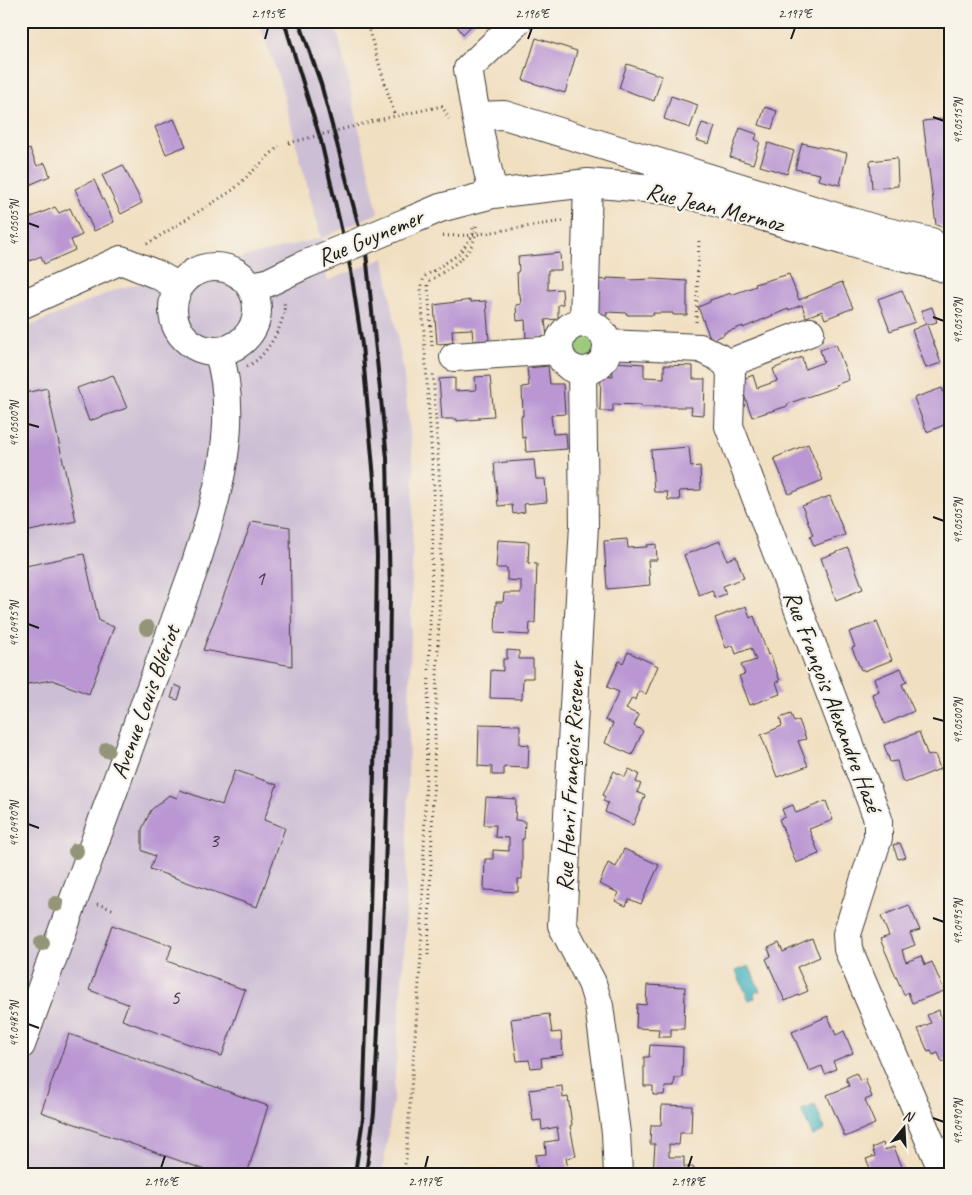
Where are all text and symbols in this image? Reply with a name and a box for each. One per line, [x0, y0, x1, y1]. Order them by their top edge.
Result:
text: 2.195°E [251, 6, 287, 22]
text: 2.196°E [515, 6, 551, 22]
text: 2.197°E [778, 6, 814, 22]
text: 49.0515°N [950, 97, 966, 144]
street label: Rue Jean Mermoz [643, 175, 789, 239]
text: 49.0505°N [6, 199, 22, 246]
street label: Rue Guynemer [313, 200, 430, 273]
text: 49.0510°N [950, 297, 966, 344]
text: 49.0500°N [6, 400, 22, 447]
text: 49.0505°N [950, 497, 966, 544]
house number: 1 [255, 565, 266, 591]
street label: Rue François Alexandre Hazé [777, 586, 890, 820]
text: 49.0495°N [6, 600, 22, 647]
street label: Avenue Louis Blériot [103, 619, 187, 783]
street label: Rue Henri François Riesener [549, 659, 591, 892]
text: 49.0500°N [950, 697, 966, 744]
text: 49.0490°N [6, 800, 22, 847]
house number: 3 [209, 827, 220, 853]
text: 49.0495°N [950, 898, 966, 945]
house number: 5 [170, 984, 181, 1010]
text: 49.0485°N [6, 1000, 22, 1047]
text: 49.0490°N [950, 1098, 966, 1145]
north arrow [880, 1102, 930, 1152]
text: N [901, 1107, 917, 1126]
text: 2.196°E [144, 1174, 180, 1190]
text: 2.197°E [408, 1174, 444, 1190]
text: 2.198°E [671, 1174, 707, 1190]

